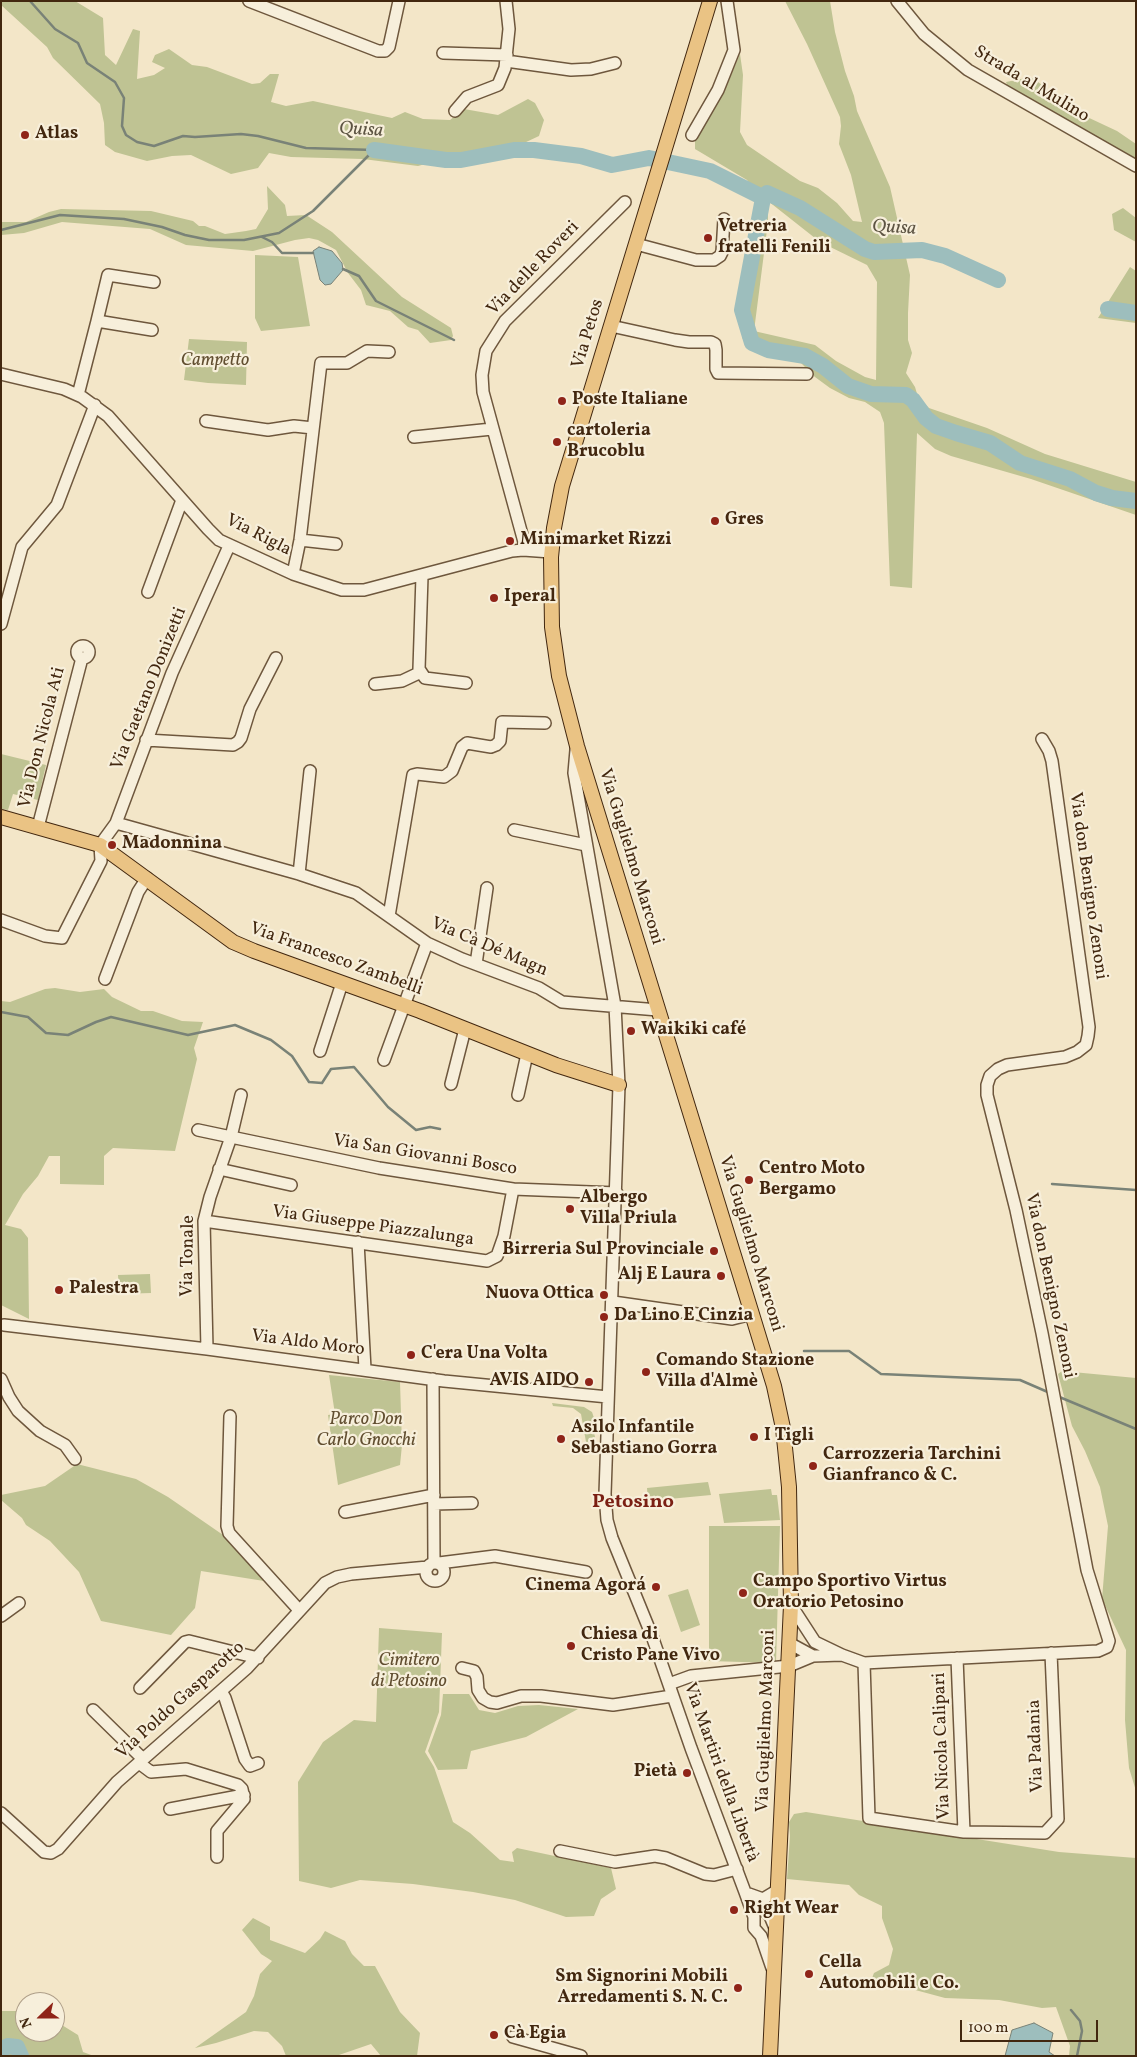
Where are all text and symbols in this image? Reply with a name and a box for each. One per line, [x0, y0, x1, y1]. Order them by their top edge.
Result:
street label: Strada al Mulino [969, 42, 1093, 128]
water label: Quisa [338, 118, 384, 144]
place label: Atlas [35, 124, 78, 146]
marker: Atlas [19, 129, 31, 141]
water label: Quisa [871, 216, 917, 242]
street label: Via delle Roveri [483, 217, 585, 321]
place label: Vetreria fratelli Fenili [718, 217, 831, 260]
marker: Vetreria fratelli Fenili [702, 232, 714, 244]
street label: Via Petos [568, 297, 610, 371]
park label: Campetto [181, 351, 249, 373]
place label: Poste Italiane [572, 390, 688, 412]
marker: Poste Italiane [556, 395, 568, 407]
place label: cartoleria Brucoblu [567, 421, 651, 464]
marker: cartoleria Brucoblu [551, 436, 563, 448]
street label: Via Rigla [222, 510, 294, 562]
place label: Gres [725, 510, 764, 532]
marker: Gres [709, 515, 721, 527]
place label: Minimarket Rizzi [520, 530, 672, 552]
marker: Minimarket Rizzi [504, 535, 516, 547]
place label: Iperal [504, 587, 556, 609]
marker: Iperal [488, 592, 500, 604]
street label: Via Gaetano Donizetti [107, 604, 193, 774]
street label: Via Don Nicola Ati [15, 665, 71, 811]
street label: Via Guglielmo Marconi [593, 766, 667, 948]
street label: Via don Benigno Zenoni [1063, 791, 1111, 981]
place label: Madonnina [122, 834, 222, 856]
marker: Madonnina [106, 839, 118, 851]
street label: Via Cà Dé Magn [427, 914, 551, 982]
street label: Via Francesco Zambelli [247, 919, 425, 1001]
place label: Waikiki café [641, 1020, 746, 1042]
marker: Waikiki café [625, 1025, 637, 1037]
street label: Via San Giovanni Bosco [332, 1131, 518, 1181]
street label: Via Guglielmo Marconi [713, 1153, 787, 1335]
place label: Centro Moto Bergamo [759, 1159, 865, 1202]
marker: Centro Moto Bergamo [743, 1174, 755, 1186]
place label: Albergo Villa Priula [580, 1188, 677, 1230]
street label: Via don Benigno Zenoni [1019, 1191, 1079, 1381]
street label: Via Giuseppe Piazzalunga [271, 1202, 475, 1252]
marker: Albergo Villa Priula [564, 1203, 576, 1215]
street label: Via Tonale [177, 1215, 201, 1297]
place label: Birreria Sul Provinciale [502, 1240, 704, 1262]
marker: Birreria Sul Provinciale [708, 1245, 720, 1257]
place label: Alj E Laura [618, 1265, 711, 1287]
marker: Alj E Laura [715, 1270, 727, 1282]
place label: Palestra [69, 1279, 139, 1301]
marker: Palestra [53, 1284, 65, 1296]
place label: Nuova Ottica [485, 1284, 594, 1306]
marker: Nuova Ottica [598, 1289, 610, 1301]
place label: Da Lino E Cinzia [614, 1306, 753, 1328]
marker: Da Lino E Cinzia [598, 1311, 610, 1323]
street label: Via Aldo Moro [250, 1326, 366, 1362]
place label: C'era Una Volta [421, 1344, 548, 1366]
marker: C'era Una Volta [405, 1349, 417, 1361]
place label: Comando Stazione Villa d'Almè [656, 1351, 814, 1394]
marker: Comando Stazione Villa d'Almè [640, 1366, 652, 1378]
place label: AVIS AIDO [489, 1371, 579, 1393]
marker: AVIS AIDO [583, 1376, 595, 1388]
park label: Parco Don Carlo Gnocchi [317, 1410, 415, 1452]
place label: Asilo Infantile Sebastiano Gorra [571, 1418, 717, 1460]
place label: I Tigli [764, 1426, 814, 1448]
marker: I Tigli [748, 1431, 760, 1443]
marker: Asilo Infantile Sebastiano Gorra [555, 1433, 567, 1445]
place label: Carrozzeria Tarchini Gianfranco & C. [823, 1445, 1001, 1488]
marker: Carrozzeria Tarchini Gianfranco & C. [807, 1460, 819, 1472]
district label: Petosino [592, 1491, 674, 1515]
place label: Campo Sportivo Virtus Oratorio Petosino [753, 1572, 947, 1615]
place label: Cinema Agorá [525, 1576, 646, 1598]
marker: Cinema Agorá [650, 1581, 662, 1593]
marker: Campo Sportivo Virtus Oratorio Petosino [737, 1587, 749, 1599]
place label: Chiesa di Cristo Pane Vivo [581, 1625, 720, 1668]
street label: Via Guglielmo Marconi [753, 1629, 781, 1813]
street label: Via Poldo Gasparotto [112, 1638, 250, 1764]
marker: Chiesa di Cristo Pane Vivo [565, 1640, 577, 1652]
park label: Cimitero di Petosino [371, 1651, 447, 1694]
street label: Via Nicola Calipari [930, 1672, 956, 1820]
street label: Via Martiri della Libertà [677, 1680, 763, 1866]
street label: Via Padania [1025, 1699, 1049, 1793]
place label: Pietà [634, 1762, 677, 1784]
marker: Pietà [681, 1767, 693, 1779]
place label: Right Wear [744, 1899, 839, 1921]
marker: Right Wear [728, 1904, 740, 1916]
place label: Cella Automobili e Co. [819, 1953, 959, 1996]
place label: Sm Signorini Mobili Arredamenti S. N. C. [555, 1967, 728, 2010]
marker: Cella Automobili e Co. [803, 1968, 815, 1980]
marker: Sm Signorini Mobili Arredamenti S. N. C. [732, 1982, 744, 1994]
north arrow [15, 1992, 65, 2042]
scale bar [962, 2010, 1100, 2042]
text: N [16, 2014, 37, 2031]
text: 100 m [968, 2018, 1008, 2039]
place label: Cà Egia [504, 2024, 566, 2046]
marker: Cà Egia [488, 2029, 500, 2041]

